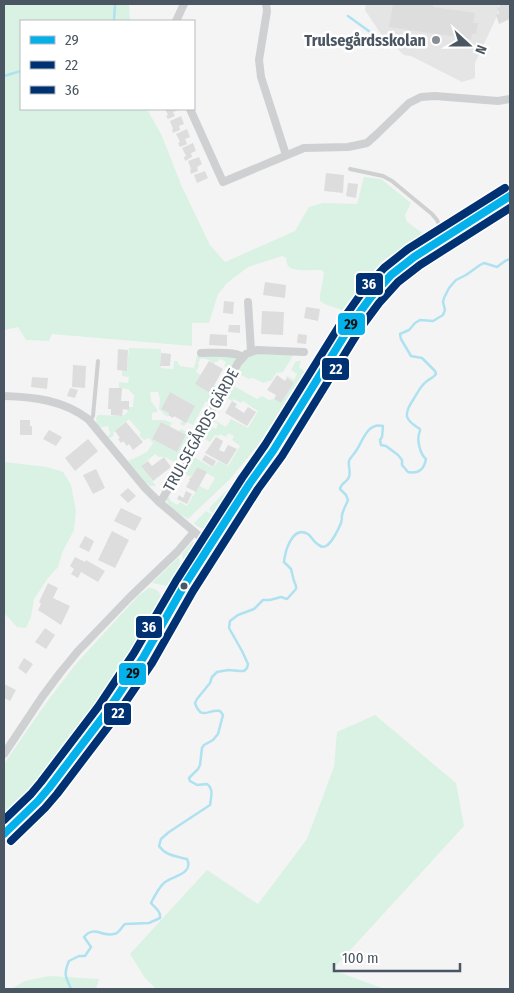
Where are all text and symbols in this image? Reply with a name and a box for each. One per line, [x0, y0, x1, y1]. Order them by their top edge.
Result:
legend [20, 20, 195, 110]
north arrow [444, 20, 494, 70]
text: 29 [65, 31, 79, 49]
place label: Trulsegårdsskolan [304, 31, 426, 50]
marker: Trulsegårdsskolan [430, 34, 442, 46]
text: N [471, 43, 490, 56]
text: 22 [65, 56, 79, 74]
text: 36 [65, 81, 79, 99]
line badge: 36 [355, 272, 384, 296]
text: 36 [361, 276, 376, 293]
line badge: 29 [337, 312, 366, 336]
text: 29 [343, 316, 358, 333]
line badge: 22 [321, 357, 350, 381]
text: 22 [329, 361, 343, 378]
street label: TRULSEGÅRDS GÄRDE [158, 365, 243, 495]
unlabelled marker [179, 581, 189, 591]
line badge: 36 [135, 615, 163, 639]
text: 36 [141, 619, 156, 636]
line badge: 29 [118, 662, 147, 686]
text: 29 [125, 665, 140, 682]
line badge: 22 [103, 702, 132, 726]
text: 22 [111, 705, 125, 722]
scale bar [334, 940, 460, 972]
text: 100 m [342, 949, 379, 967]

